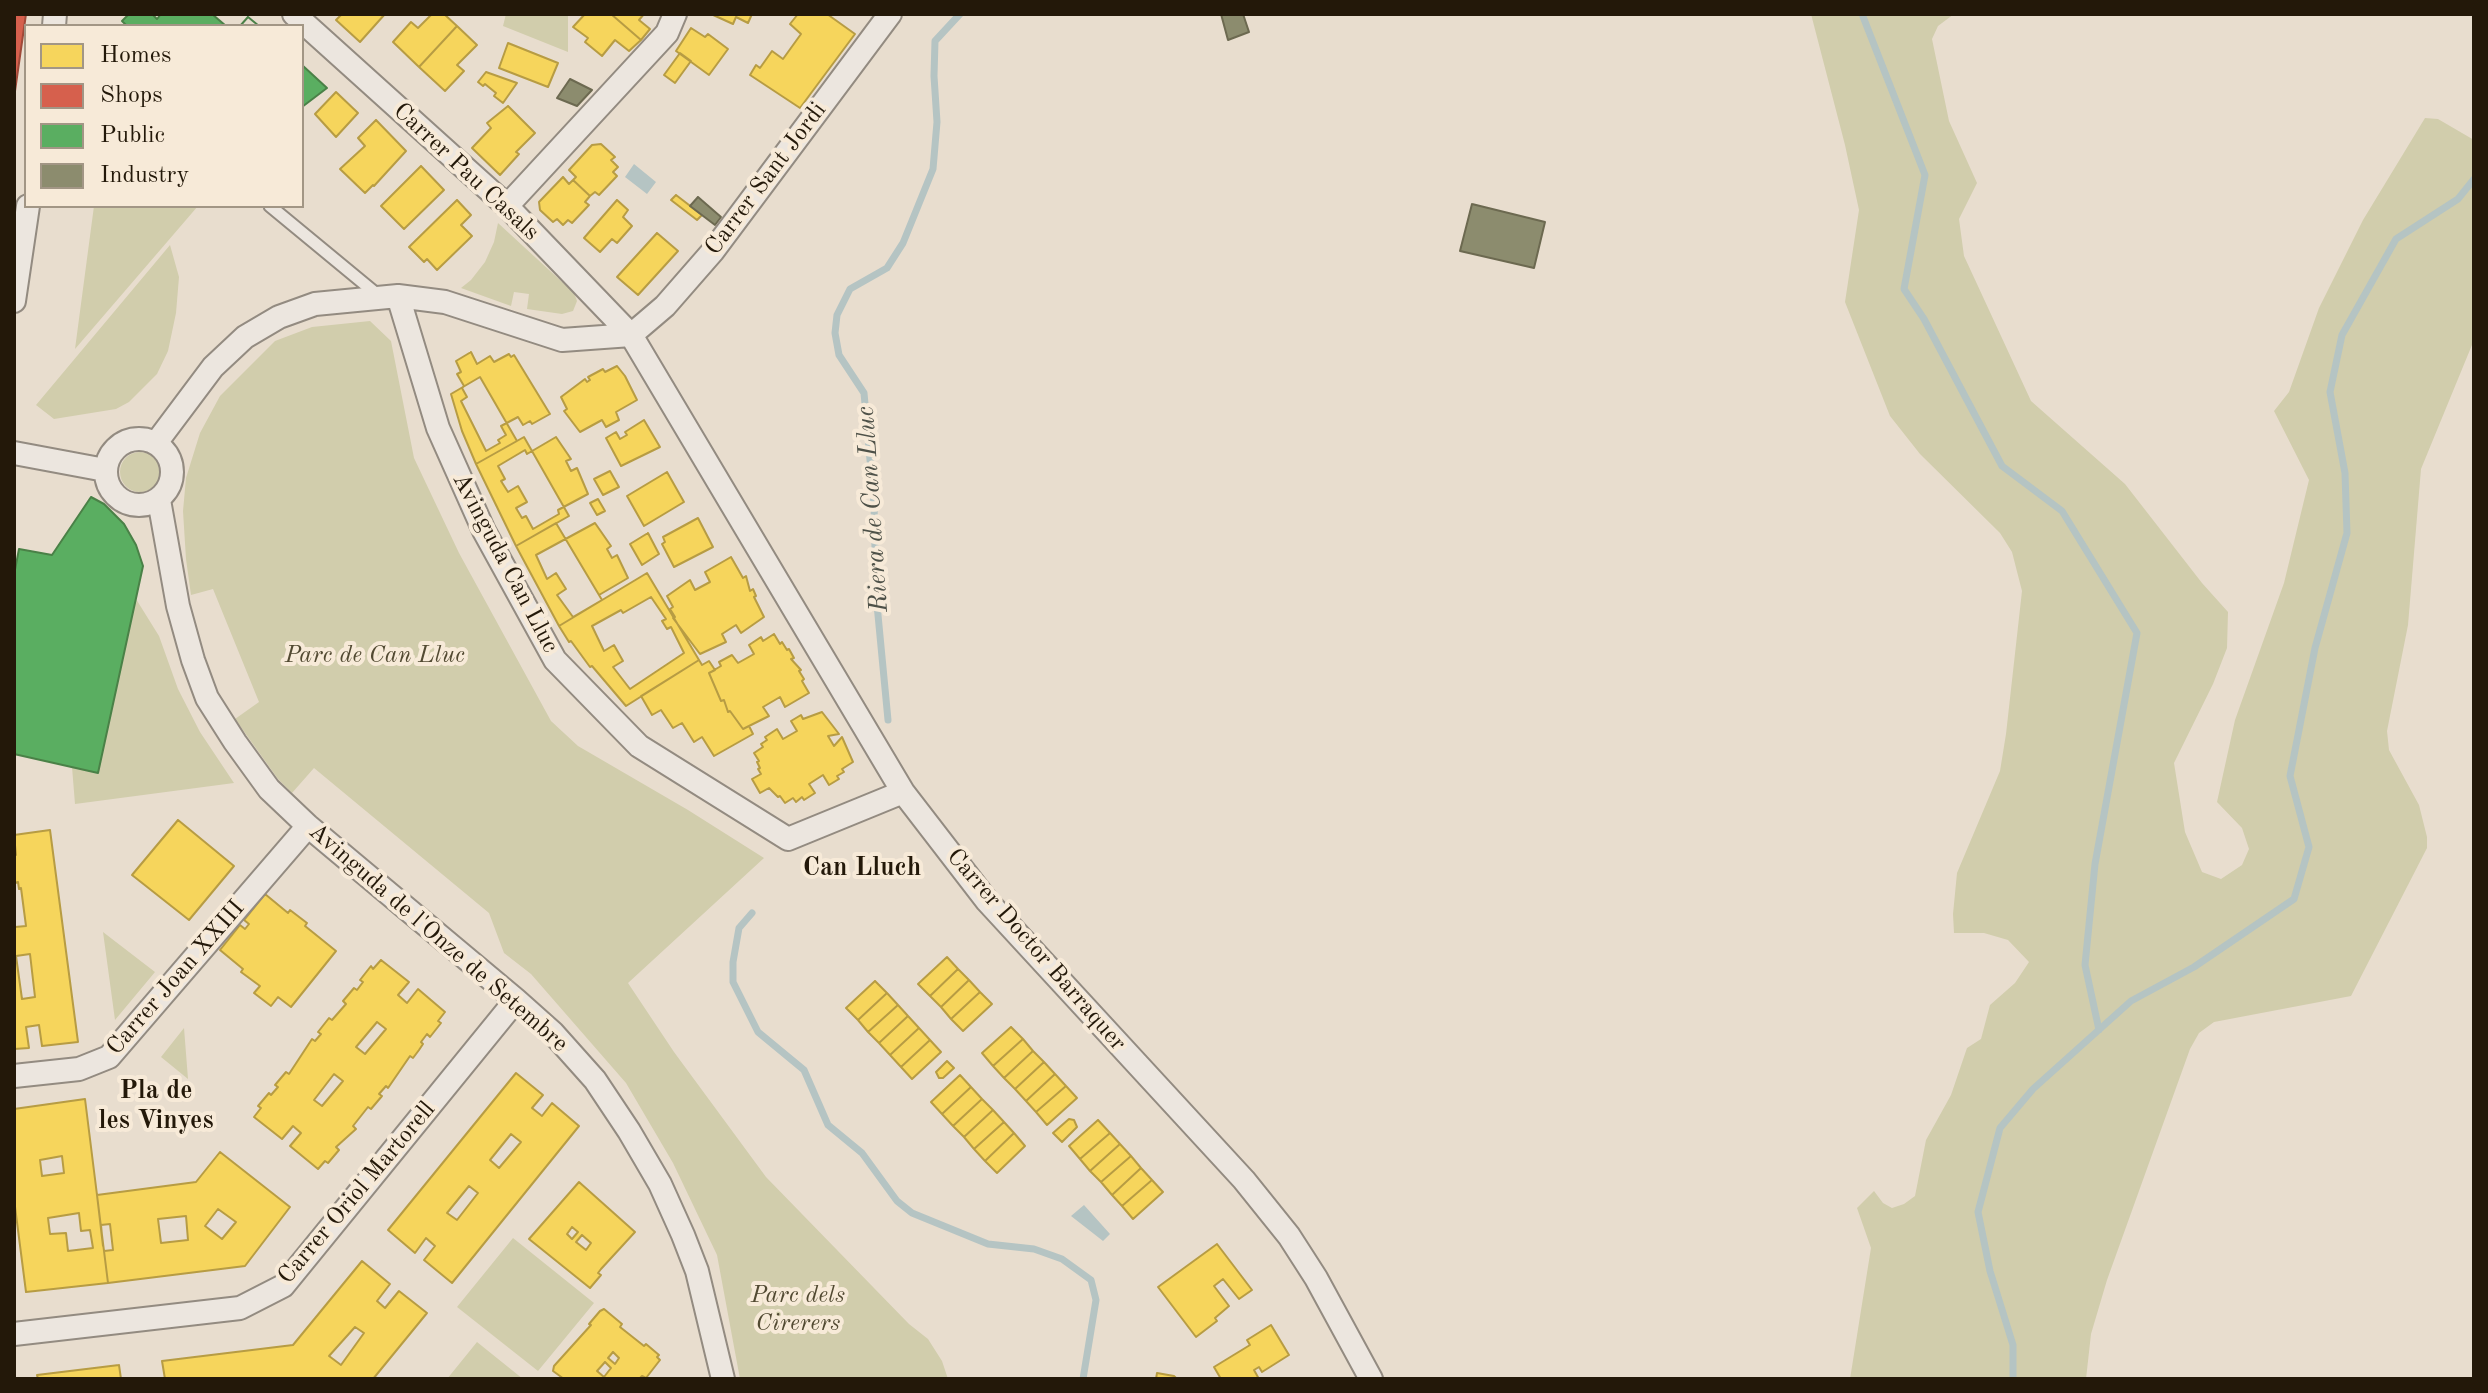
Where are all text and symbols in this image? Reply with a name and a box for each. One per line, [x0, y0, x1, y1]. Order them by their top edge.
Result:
legend [24, 24, 304, 208]
text: Homes [100, 44, 171, 68]
text: Shops [100, 84, 163, 108]
street label: Carrer Pau Casals [387, 97, 545, 247]
street label: Carrer Sant Jordi [699, 97, 833, 261]
text: Public [100, 124, 165, 148]
text: Industry [100, 164, 189, 188]
water label: Riera de Can Lluc [850, 405, 896, 613]
street label: Avinguda Can Lluc [446, 468, 564, 658]
park label: Parc de Can Lluc [285, 642, 465, 670]
street label: Avinguda de l'Onze de Setembre [302, 817, 574, 1059]
street label: Carrer Doctor Barraquer [940, 843, 1132, 1057]
district label: Can Lluch [803, 852, 921, 884]
street label: Carrer Joan XXIII [101, 895, 251, 1061]
district label: Pla de les Vinyes [98, 1075, 214, 1136]
street label: Carrer Oriol Martorell [272, 1096, 442, 1290]
park label: Parc dels Cirerers [751, 1282, 845, 1338]

